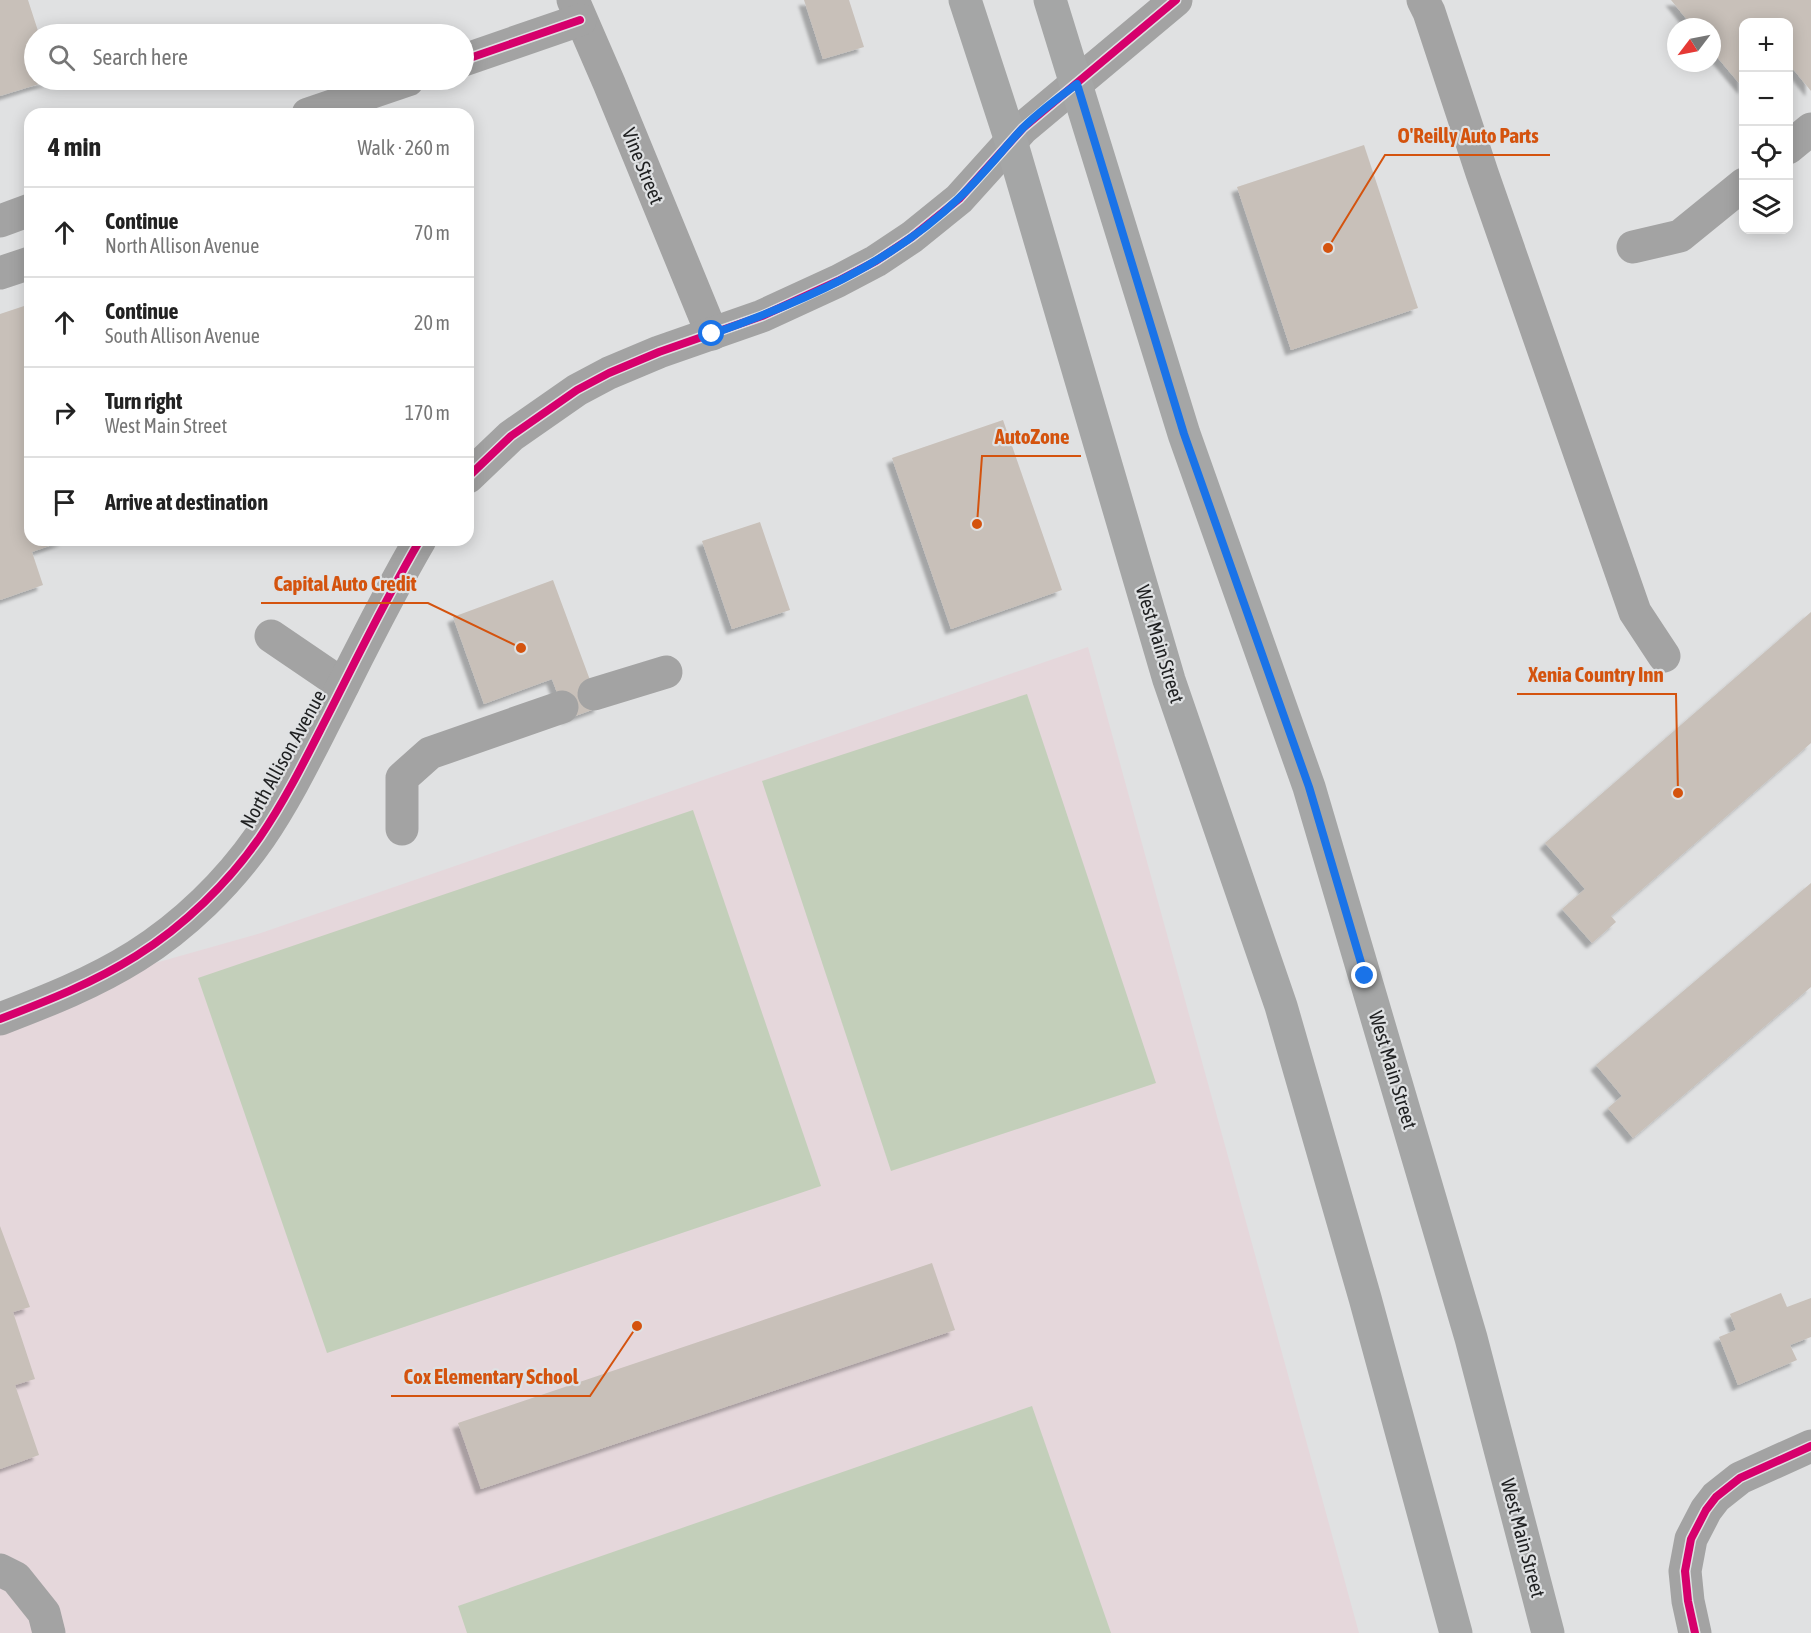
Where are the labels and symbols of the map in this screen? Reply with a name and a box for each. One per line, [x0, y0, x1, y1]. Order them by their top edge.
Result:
north arrow [1667, 18, 1721, 72]
callout: O'Reilly Auto Parts [1385, 116, 1550, 155]
text: O'Reilly Auto Parts [1397, 123, 1539, 147]
street label: Vine Street [618, 125, 669, 207]
route start [698, 320, 724, 346]
callout: AutoZone [982, 417, 1081, 456]
text: AutoZone [993, 424, 1070, 448]
callout: Capital Auto Credit [261, 564, 428, 603]
text: Capital Auto Credit [273, 571, 417, 595]
street label: West Main Street [1132, 582, 1189, 706]
callout: Xenia Country Inn [1517, 655, 1676, 694]
text: Xenia Country Inn [1527, 662, 1664, 686]
street label: North Allison Avenue [235, 686, 330, 832]
route end [1351, 962, 1377, 988]
street label: West Main Street [1365, 1008, 1422, 1132]
callout: Cox Elementary School [391, 1357, 590, 1396]
text: Cox Elementary School [404, 1364, 579, 1388]
street label: West Main Street [1497, 1476, 1550, 1600]

